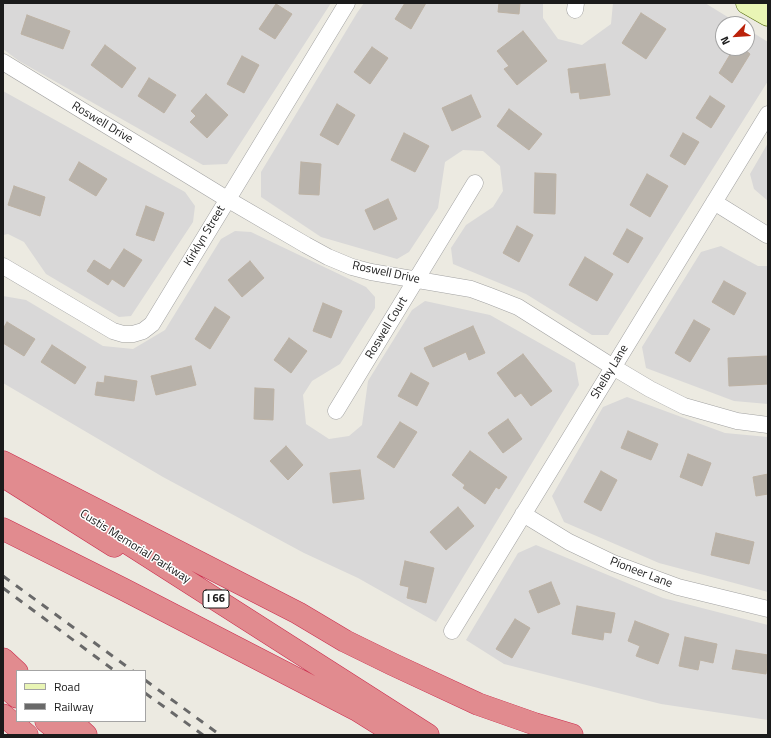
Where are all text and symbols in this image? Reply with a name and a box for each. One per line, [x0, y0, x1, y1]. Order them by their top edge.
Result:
north arrow [715, 16, 755, 56]
text: N [716, 34, 734, 47]
street label: Roswell Drive [69, 99, 135, 147]
street label: Kirklyn Street [181, 203, 229, 269]
street label: Roswell Drive [351, 259, 421, 287]
street label: Roswell Court [363, 294, 411, 362]
street label: Shelby Lane [588, 342, 632, 402]
street label: Custis Memorial Parkway [77, 507, 193, 587]
street label: Pioneer Lane [608, 555, 674, 591]
road number: I 66 [203, 590, 229, 608]
legend [16, 670, 146, 722]
text: Road [54, 677, 80, 696]
text: Railway [54, 697, 94, 716]

